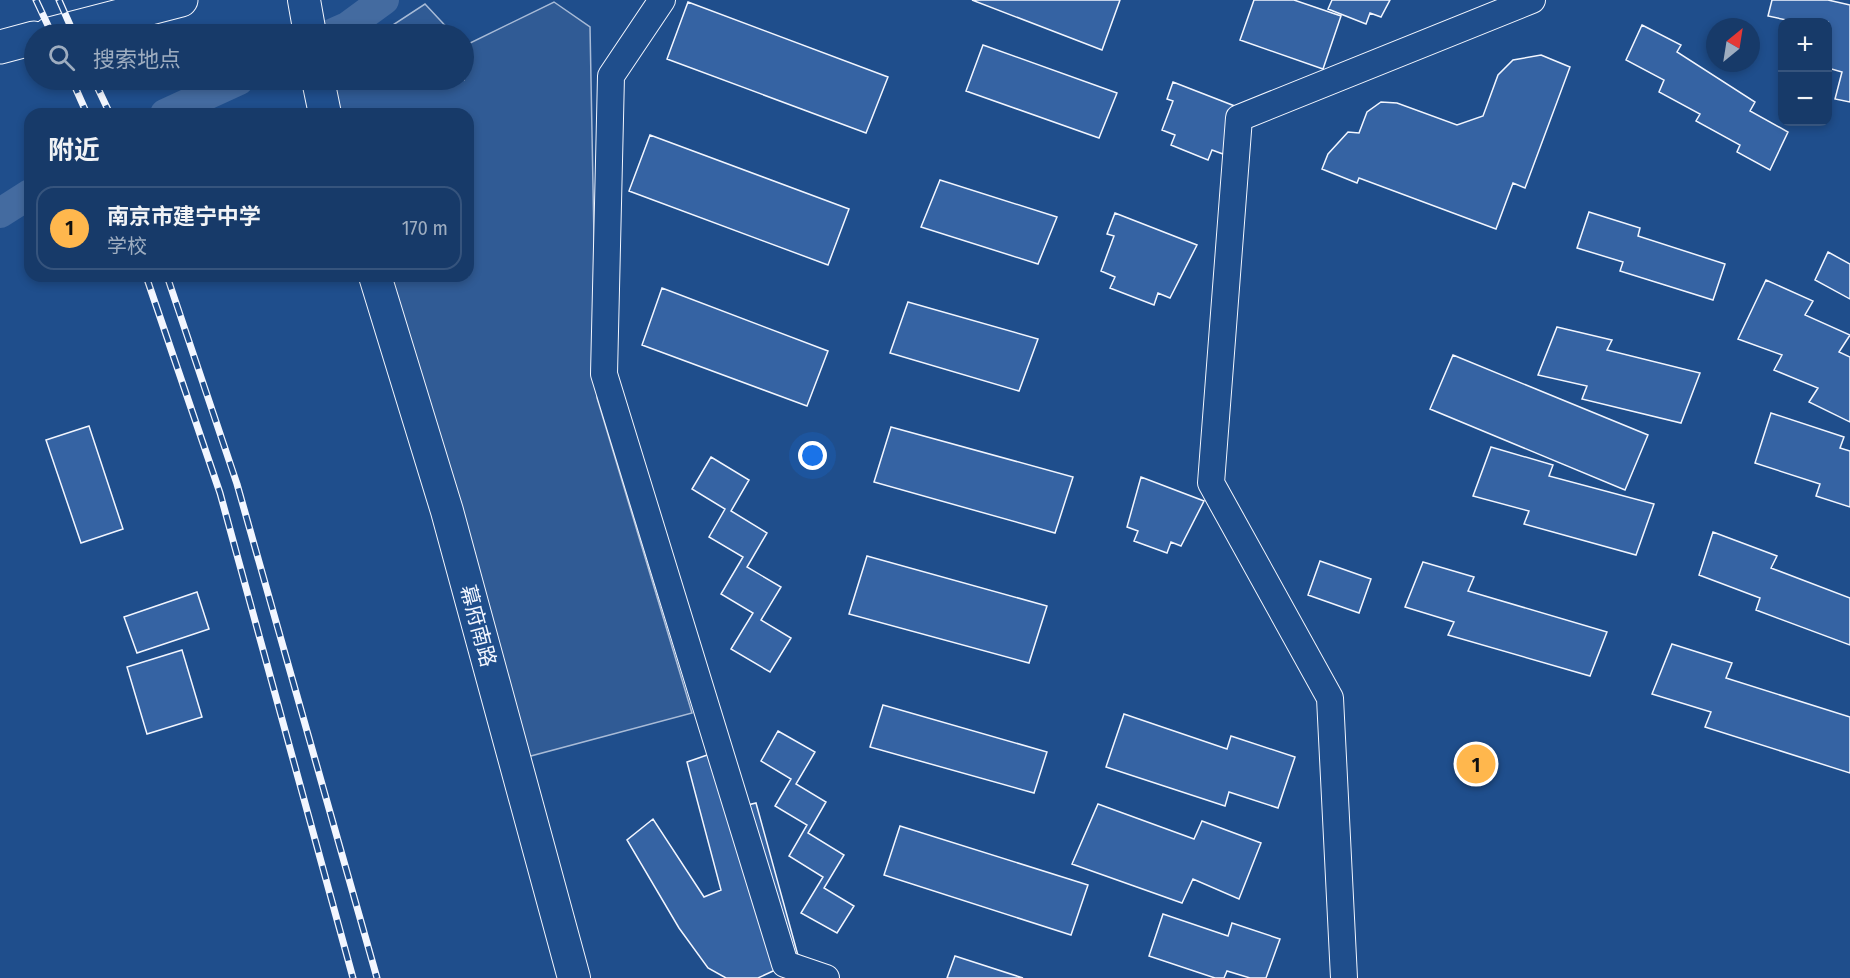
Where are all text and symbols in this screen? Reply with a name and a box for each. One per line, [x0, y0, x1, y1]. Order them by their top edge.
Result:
north arrow [1706, 18, 1760, 72]
map controls [1778, 18, 1832, 126]
button: + [1778, 18, 1832, 72]
search box [24, 24, 474, 90]
icon: search [45, 41, 78, 74]
text: 搜索地点 [93, 46, 181, 73]
button: − [1778, 72, 1832, 126]
text: 附近 [48, 135, 100, 166]
text: 南京市建宁中学 [107, 203, 261, 230]
text: 1 [65, 216, 74, 240]
text: 170 m [402, 216, 448, 240]
text: 学校 [107, 234, 147, 258]
your location [798, 441, 827, 470]
street label: 幕府南路 [455, 582, 501, 670]
pin: 1 [1456, 742, 1496, 786]

